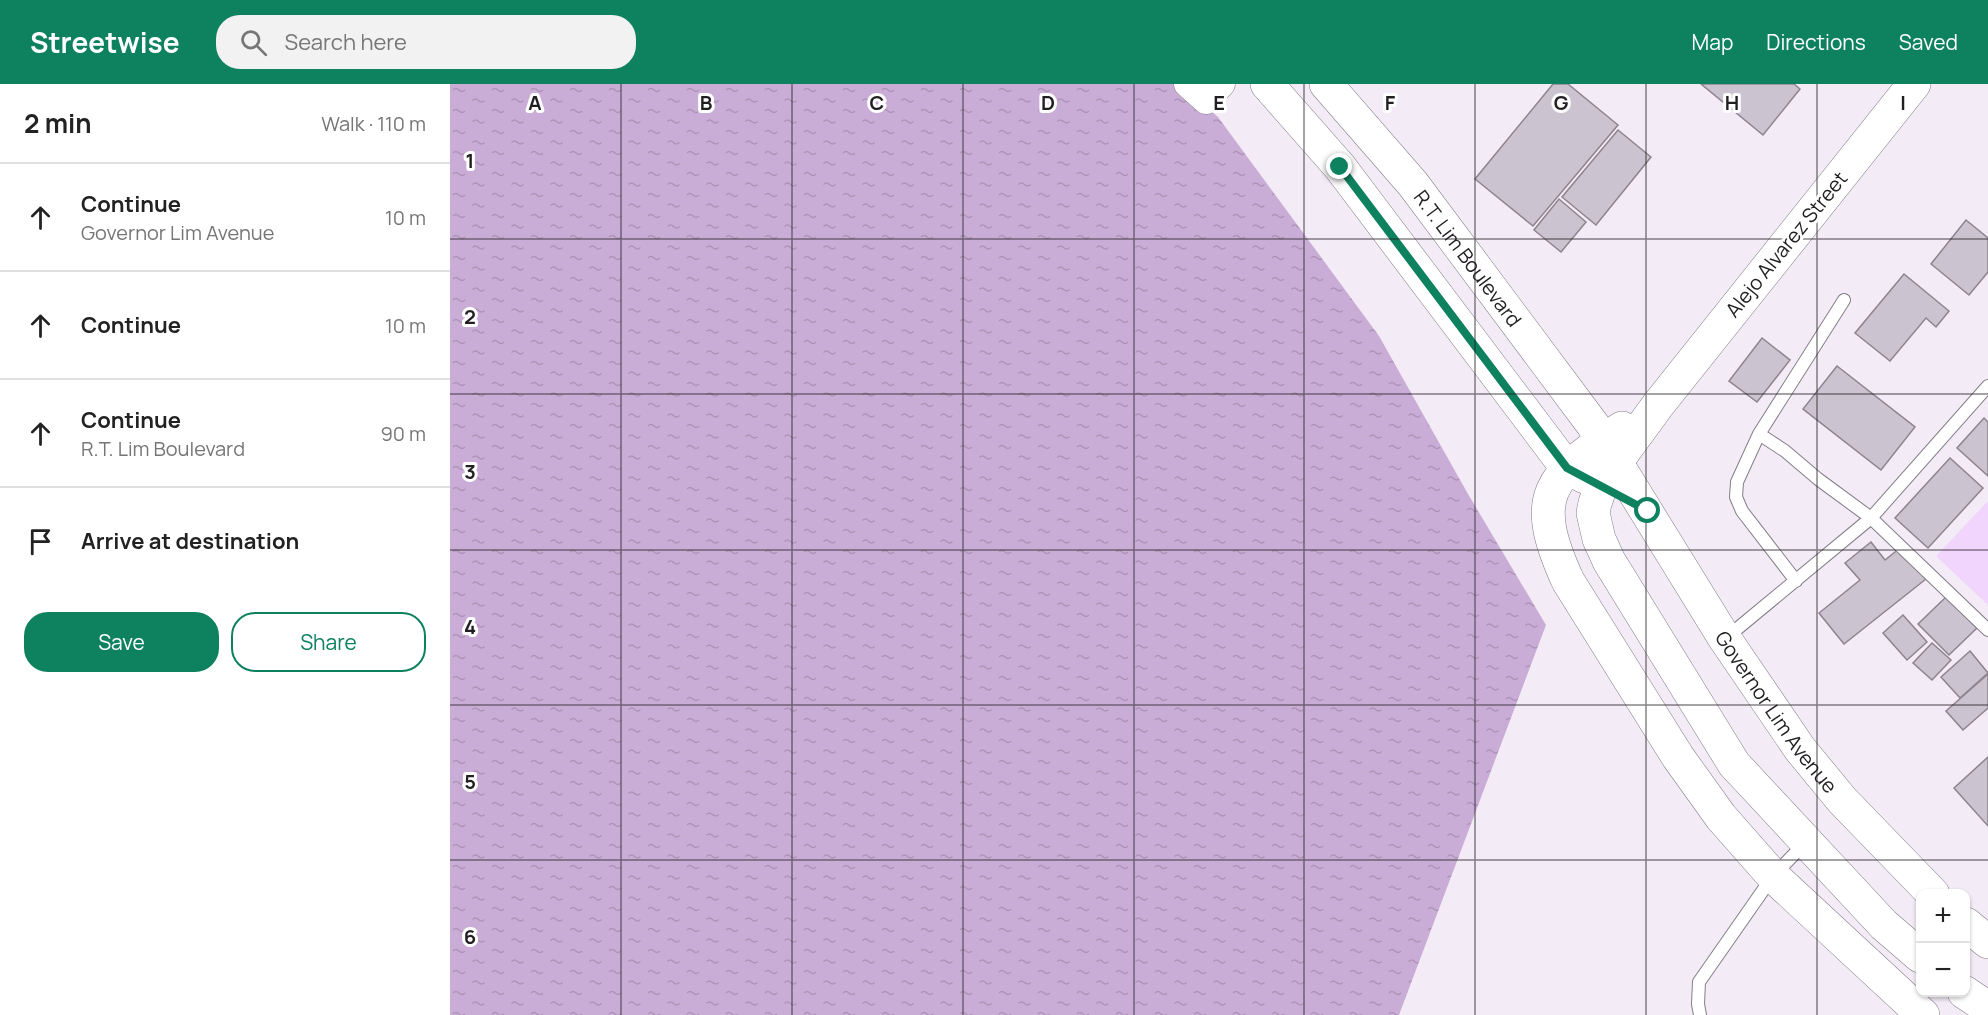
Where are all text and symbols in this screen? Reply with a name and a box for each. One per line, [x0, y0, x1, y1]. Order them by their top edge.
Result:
search box [216, 15, 636, 69]
text: Streetwise [30, 23, 180, 61]
icon: search [237, 26, 270, 59]
text: Search here [285, 27, 407, 57]
text: Map [1692, 28, 1733, 56]
text: Directions [1766, 28, 1866, 56]
text: Saved [1899, 28, 1958, 56]
text: A [528, 89, 542, 116]
text: B [700, 89, 713, 116]
text: C [870, 89, 884, 116]
text: D [1041, 89, 1055, 116]
text: E [1213, 89, 1225, 116]
text: F [1385, 89, 1396, 116]
text: G [1554, 89, 1569, 116]
text: H [1725, 89, 1739, 116]
text: I [1900, 89, 1906, 116]
text: 2 min [24, 105, 92, 141]
text: Walk · 110 m [321, 110, 426, 137]
text: 1 [466, 147, 474, 174]
route end [1326, 153, 1352, 179]
street label: Alejo Alvarez Street [1719, 166, 1853, 322]
street label: R.T. Lim Boulevard [1408, 184, 1528, 332]
text: Continue [81, 189, 181, 219]
icon: ahead [24, 201, 57, 234]
text: 10 m [385, 204, 426, 231]
text: Governor Lim Avenue [81, 219, 274, 246]
text: 2 [464, 303, 476, 330]
icon: ahead [24, 309, 57, 342]
text: Continue [81, 310, 181, 340]
text: 10 m [385, 312, 426, 339]
text: Continue [81, 405, 181, 435]
icon: ahead [24, 417, 57, 450]
text: 90 m [380, 420, 426, 447]
text: R.T. Lim Boulevard [81, 435, 245, 462]
text: 3 [464, 458, 476, 485]
route start [1634, 497, 1660, 523]
icon: arrive [24, 525, 57, 558]
text: Arrive at destination [81, 526, 299, 556]
button: Save [24, 612, 219, 672]
button: Share [231, 612, 426, 672]
text: 4 [464, 613, 476, 640]
street label: Governor Lim Avenue [1710, 625, 1844, 798]
text: 5 [464, 768, 476, 795]
map controls [1916, 889, 1970, 997]
button: + [1916, 889, 1970, 943]
text: 6 [464, 923, 476, 950]
button: − [1916, 943, 1970, 997]

